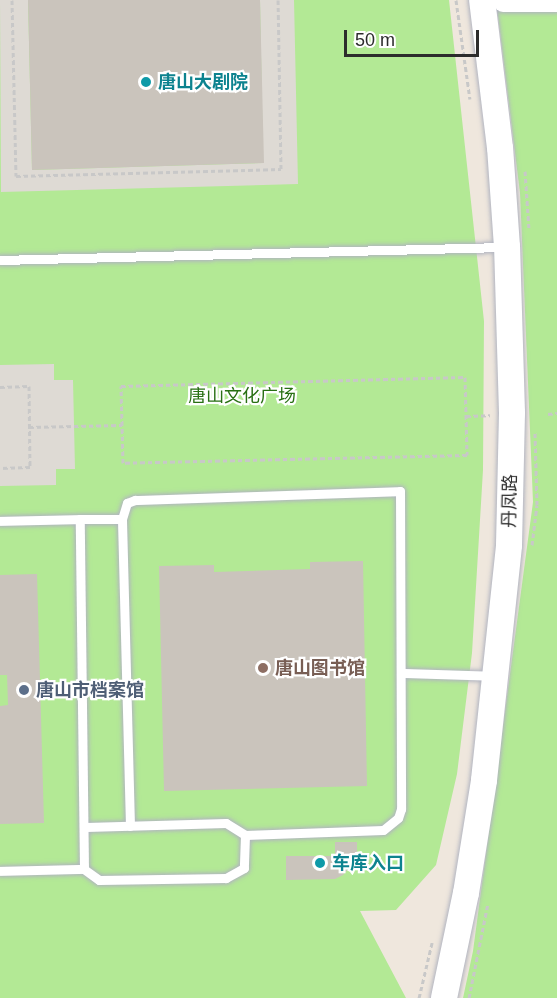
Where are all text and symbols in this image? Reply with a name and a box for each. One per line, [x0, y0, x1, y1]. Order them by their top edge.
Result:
scale bar [347, 18, 482, 56]
text: 50 m [355, 30, 395, 50]
place label: 唐山大剧院 [158, 71, 248, 93]
marker: 唐山大剧院 [139, 75, 153, 89]
park label: 唐山文化广场 [188, 385, 296, 407]
street label: 丹凤路 [499, 474, 521, 528]
place label: 唐山图书馆 [275, 657, 365, 679]
marker: 唐山图书馆 [256, 661, 270, 675]
place label: 唐山市档案馆 [36, 679, 144, 701]
marker: 唐山市档案馆 [17, 683, 31, 697]
place label: 车库入口 [332, 852, 404, 874]
marker: 车库入口 [313, 856, 327, 870]

